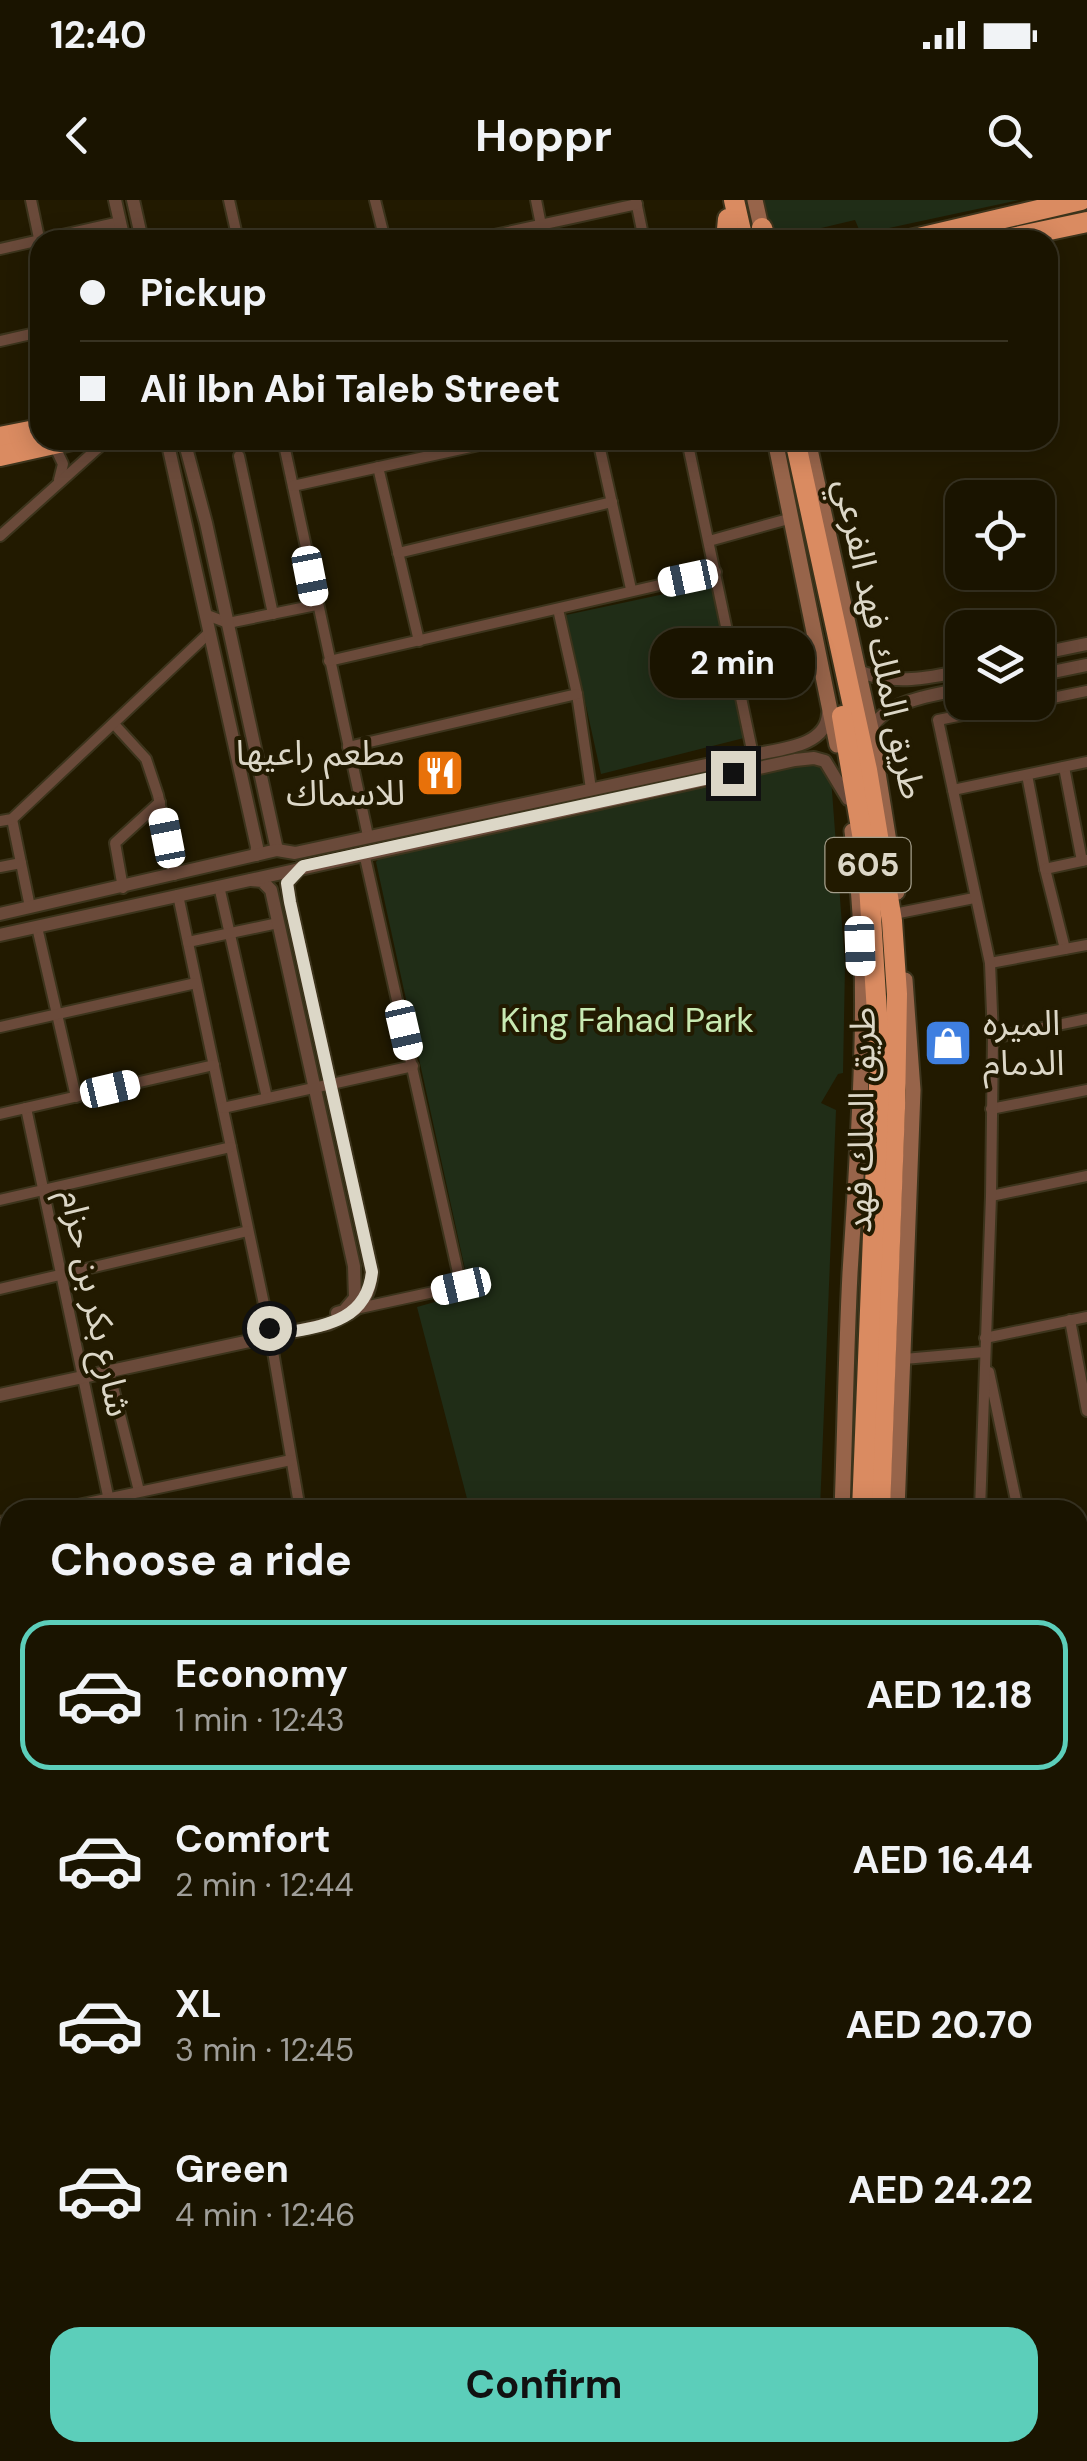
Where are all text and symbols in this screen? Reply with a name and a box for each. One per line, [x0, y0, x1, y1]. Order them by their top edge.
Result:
text: 12:40 [50, 10, 147, 60]
text: Hoppr [475, 106, 612, 165]
icon: back [50, 108, 105, 163]
icon: search [982, 108, 1037, 163]
text: Pickup [140, 268, 267, 318]
text: Ali Ibn Abi Taleb Street [140, 364, 560, 414]
street label: طريق الملك فهد الفرعي [820, 474, 936, 804]
map controls [945, 480, 1055, 720]
button: locate [945, 480, 1055, 590]
car [290, 544, 330, 608]
car [656, 557, 720, 599]
button: layers [945, 610, 1055, 720]
callout: 2 min [650, 628, 816, 698]
text: 2 min [690, 642, 775, 684]
place label: مطعم راعيها للاسماك [236, 730, 405, 816]
restaurant icon: مطعم راعيها للاسماك [414, 747, 466, 799]
route end [711, 751, 756, 796]
car [147, 806, 187, 870]
road number: 605 [826, 838, 910, 892]
car [844, 915, 876, 977]
car [383, 997, 425, 1063]
park label: King Fahad Park [500, 997, 754, 1043]
place label: الميره الدمام [983, 1000, 1065, 1089]
street label: طريق الملك فهد [836, 1006, 886, 1234]
shop icon: الميره الدمام [922, 1017, 974, 1069]
car [77, 1068, 143, 1110]
street label: شارع بكر بن حزام [47, 1185, 143, 1421]
car [428, 1265, 494, 1307]
route start [247, 1306, 292, 1351]
text: Choose a ride [50, 1530, 352, 1589]
text: Economy [175, 1649, 348, 1699]
icon: car [55, 1650, 145, 1740]
text: AED 12.18 [866, 1670, 1033, 1720]
text: 1 min · 12:43 [175, 1699, 345, 1741]
text: Comfort [175, 1814, 331, 1864]
icon: car [55, 1815, 145, 1905]
text: AED 16.44 [852, 1835, 1033, 1885]
text: 2 min · 12:44 [175, 1864, 354, 1906]
text: XL [175, 1979, 222, 2029]
icon: car [55, 1980, 145, 2070]
text: AED 20.70 [846, 2000, 1033, 2050]
text: 3 min · 12:45 [175, 2029, 354, 2071]
text: Green [175, 2144, 289, 2194]
icon: car [55, 2145, 145, 2235]
text: AED 24.22 [848, 2165, 1033, 2215]
text: 4 min · 12:46 [175, 2194, 355, 2236]
button: Confirm [50, 2327, 1038, 2442]

